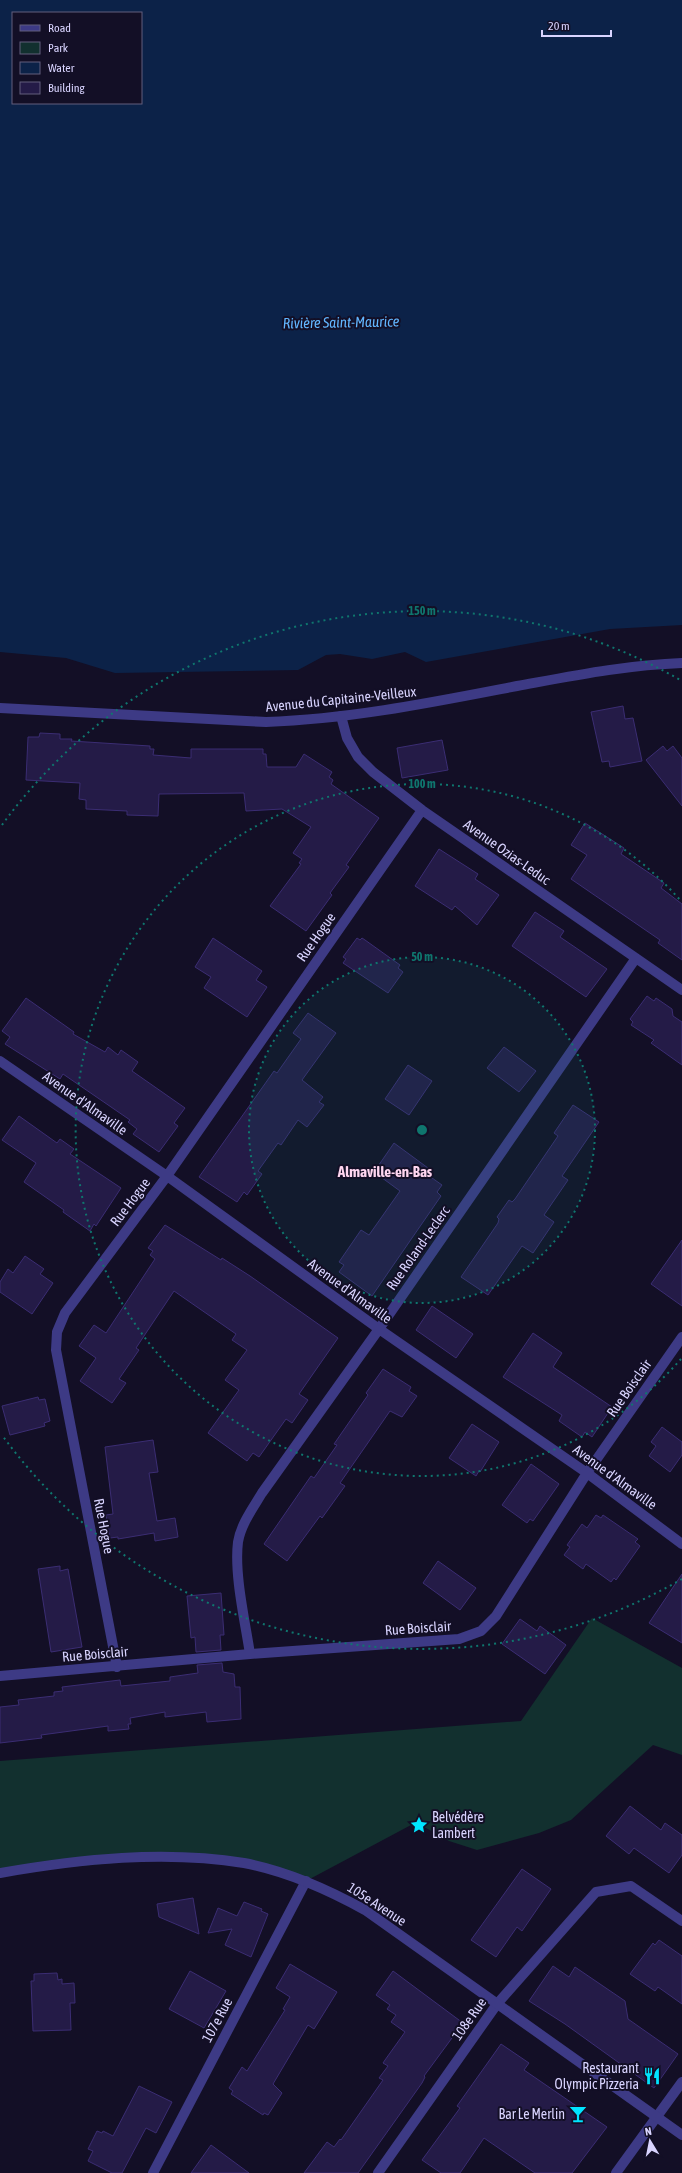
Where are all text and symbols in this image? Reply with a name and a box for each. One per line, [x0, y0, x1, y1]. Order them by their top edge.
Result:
legend [12, 12, 142, 104]
scale bar [542, 12, 611, 38]
text: 20 m [548, 19, 570, 33]
text: Road [48, 21, 71, 35]
text: Park [48, 41, 69, 55]
text: Water [48, 61, 75, 75]
text: Building [48, 81, 86, 95]
water label: Rivière Saint-Maurice [282, 312, 400, 332]
text: 150 m [408, 604, 436, 618]
street label: Avenue du Capitaine-Veilleux [265, 683, 417, 715]
text: 100 m [408, 777, 436, 791]
street label: Avenue Ozias-Leduc [460, 816, 554, 888]
street label: Rue Hogue [293, 910, 339, 964]
text: 50 m [411, 950, 433, 964]
street label: Avenue d'Almaville [40, 1068, 130, 1138]
centre of rings [415, 1123, 429, 1137]
district label: Almaville-en-Bas [337, 1163, 433, 1180]
street label: Rue Hogue [107, 1175, 153, 1229]
street label: Rue Roland-Leclerc [383, 1202, 453, 1293]
street label: Avenue d'Almaville [305, 1255, 395, 1327]
street label: Rue Boisclair [603, 1356, 655, 1420]
street label: Avenue d'Almaville [570, 1441, 660, 1513]
street label: Rue Hogue [91, 1497, 117, 1555]
street label: Rue Boisclair [384, 1618, 452, 1638]
street label: Rue Boisclair [61, 1643, 130, 1665]
place label: Belvédère Lambert [432, 1809, 484, 1841]
place icon: Belvédère Lambert [409, 1815, 429, 1835]
street label: 105e Avenue [345, 1879, 409, 1929]
street label: 107e Rue [199, 1995, 235, 2045]
street label: 108e Rue [449, 1995, 489, 2043]
place label: Restaurant Olympic Pizzeria [554, 2060, 639, 2092]
restaurant icon: Restaurant Olympic Pizzeria [642, 2066, 662, 2086]
bar icon: Bar Le Merlin [568, 2104, 588, 2124]
place label: Bar Le Merlin [499, 2106, 565, 2122]
north arrow [630, 2121, 670, 2161]
text: N [644, 2125, 653, 2138]

